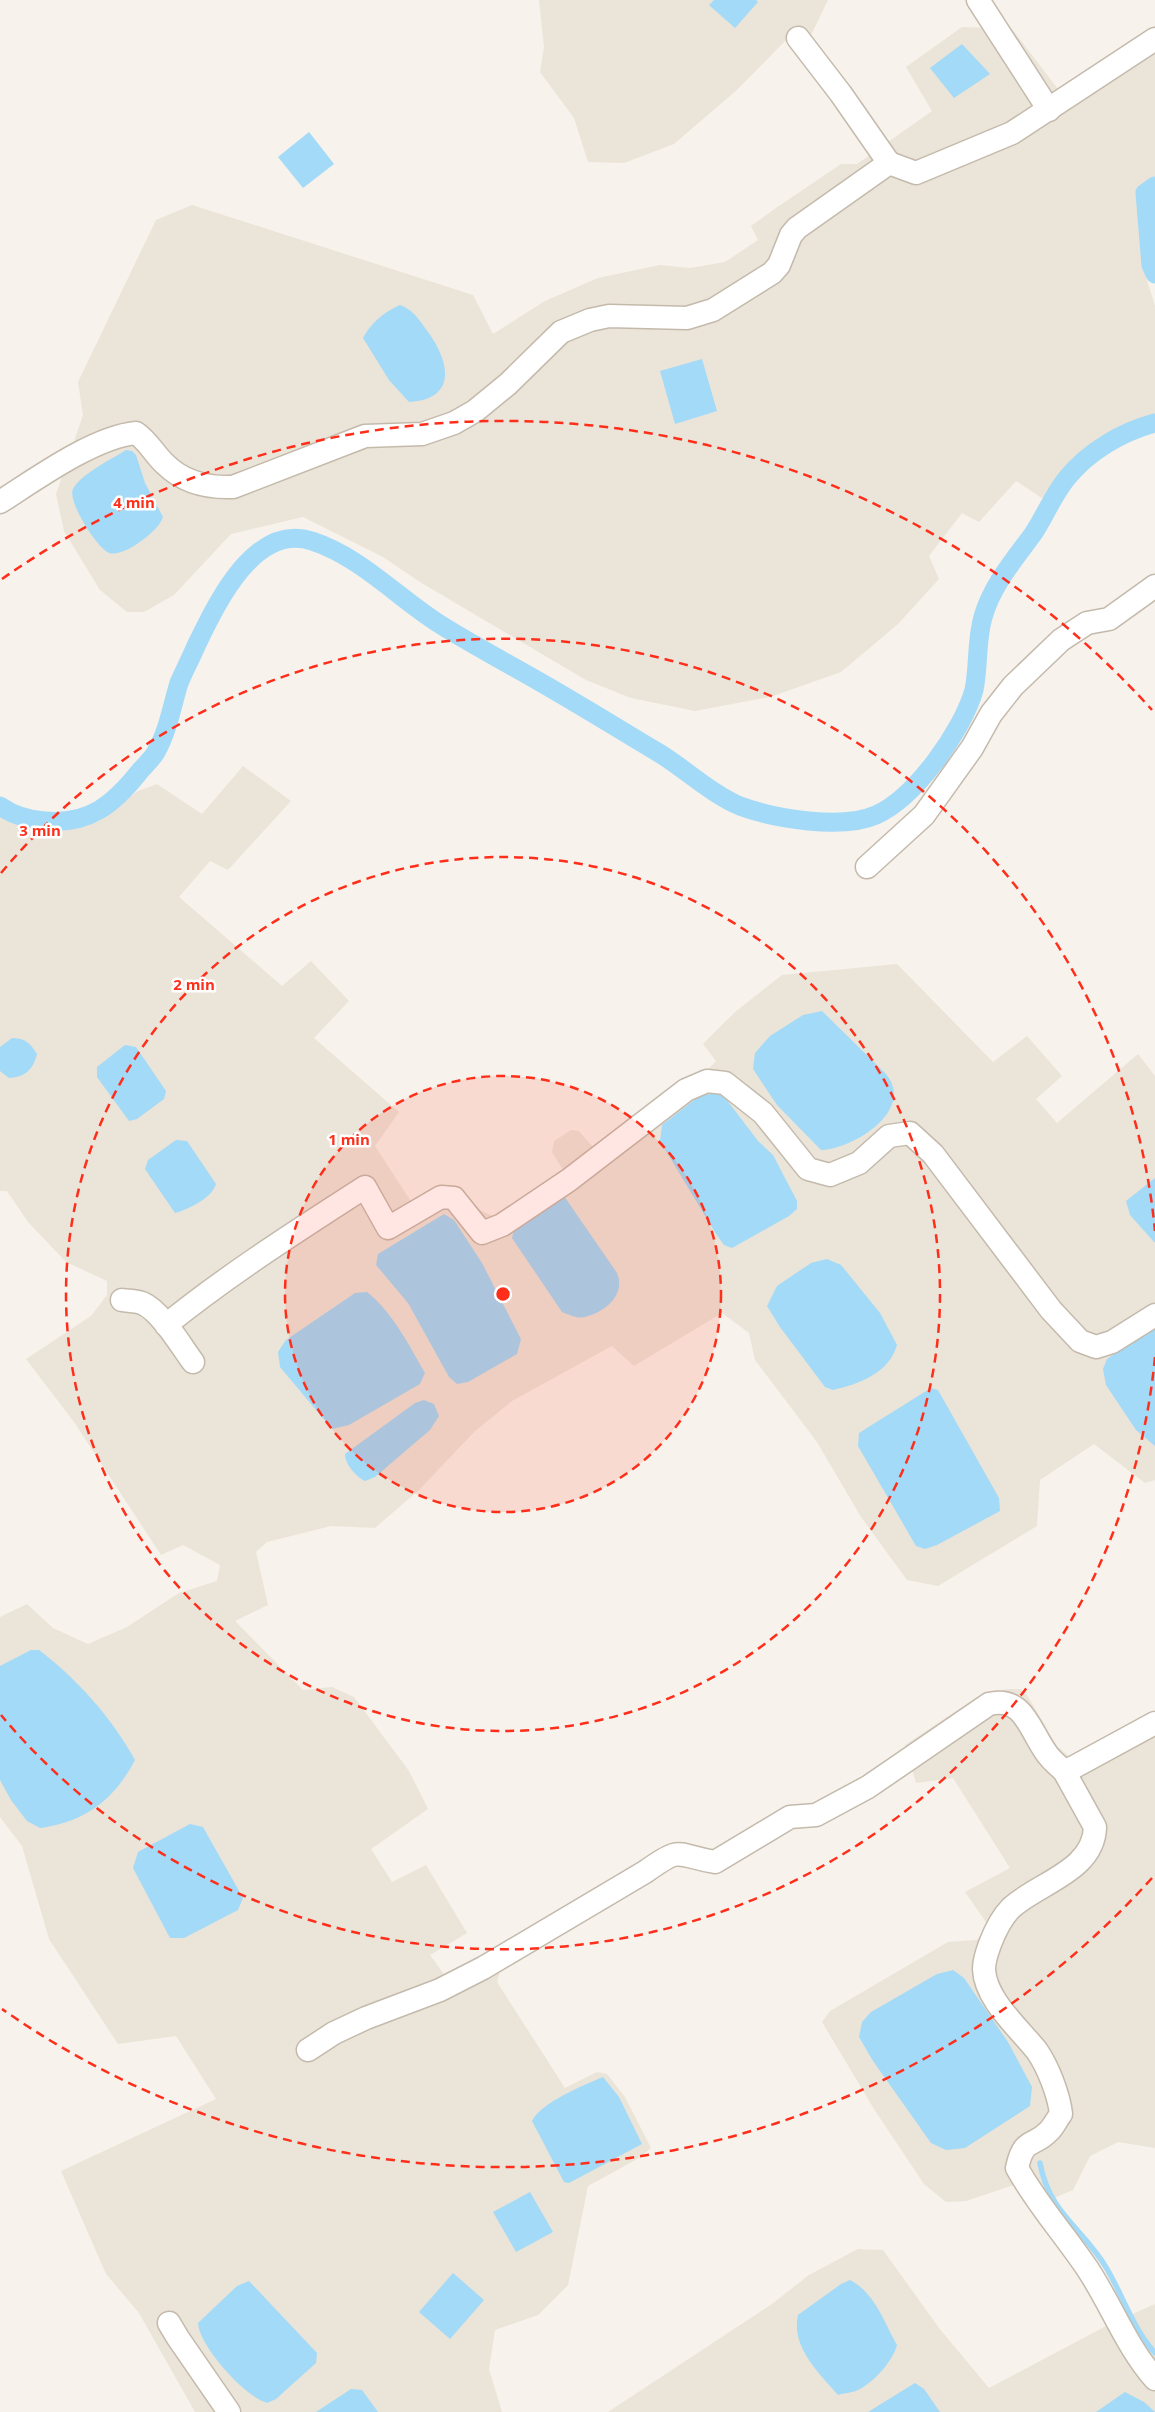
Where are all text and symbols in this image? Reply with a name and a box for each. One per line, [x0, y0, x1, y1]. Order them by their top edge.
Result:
text: 4 min [113, 492, 155, 512]
text: 3 min [19, 820, 61, 840]
text: 2 min [173, 974, 215, 994]
text: 1 min [328, 1129, 370, 1149]
centre of rings [494, 1285, 512, 1303]

